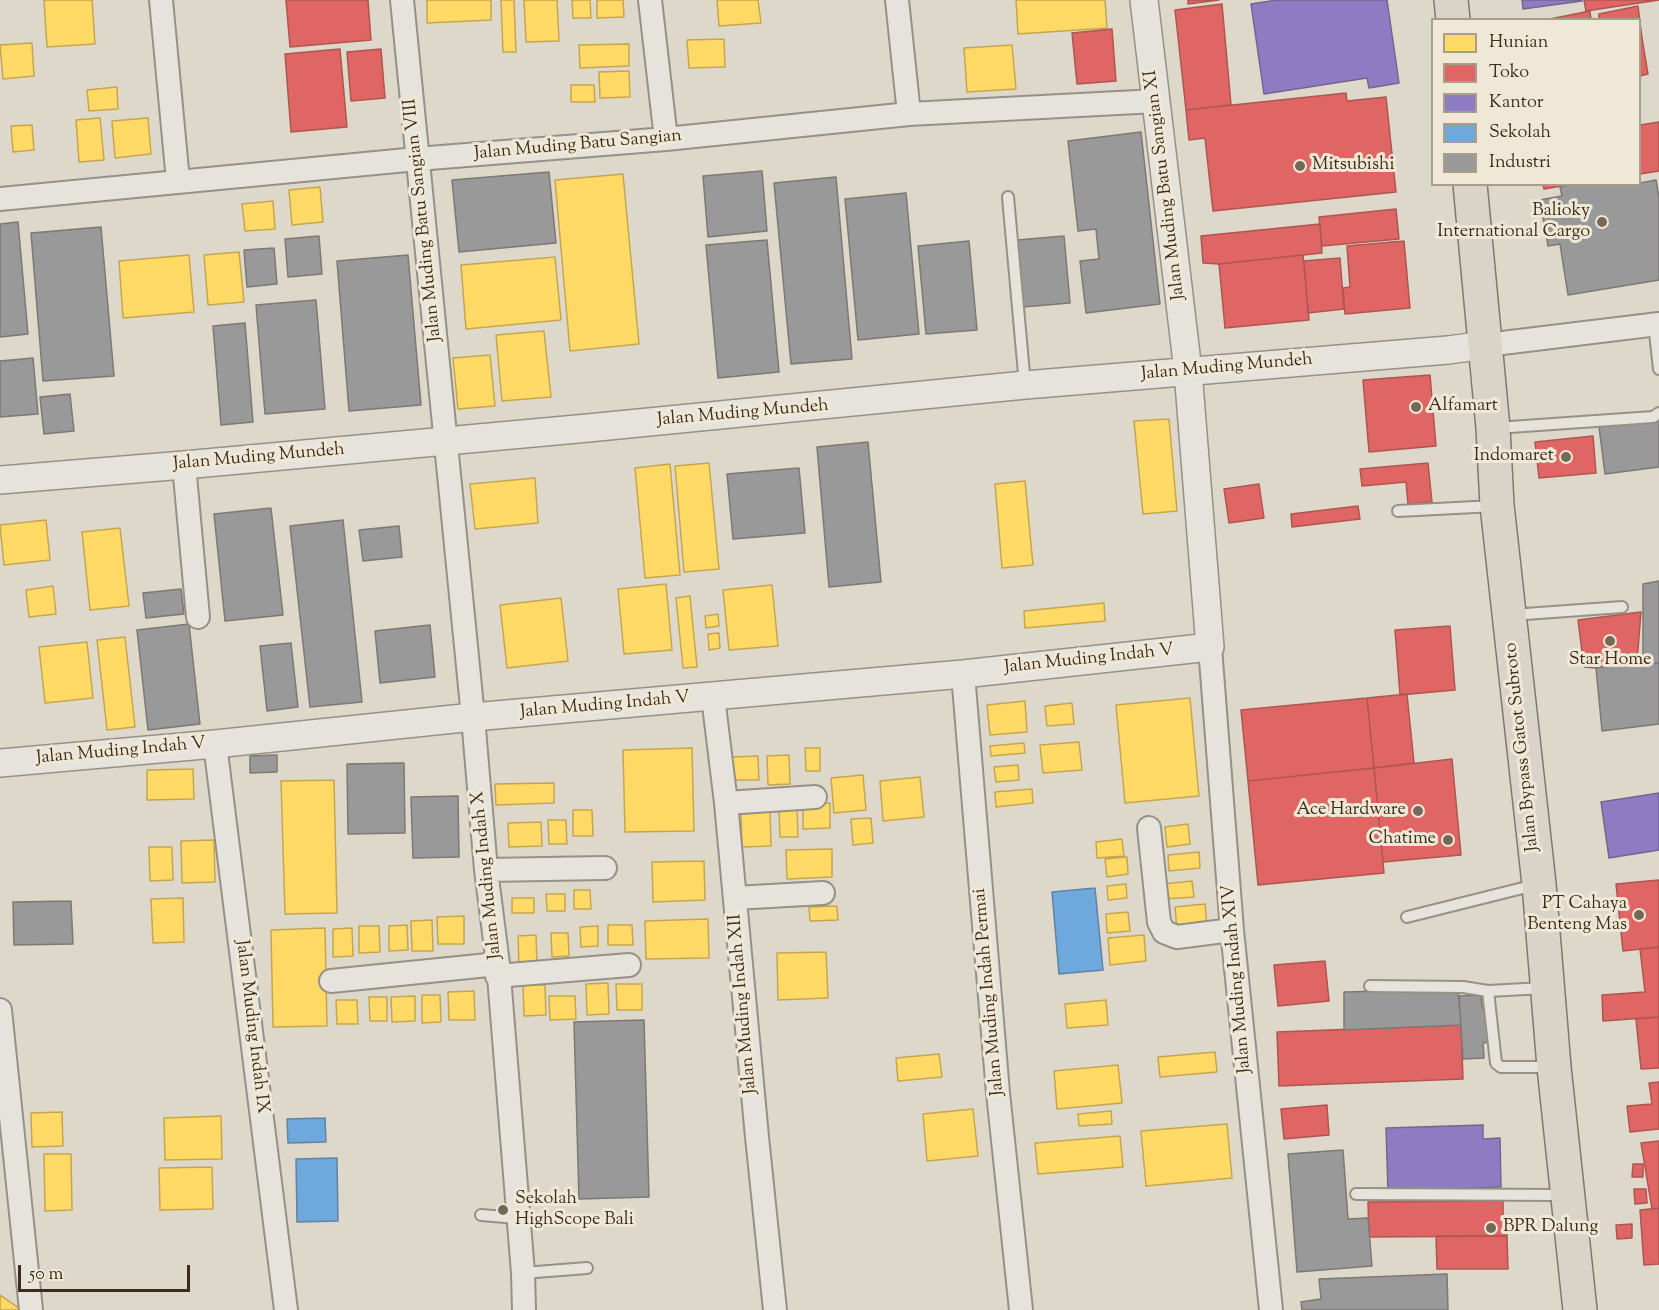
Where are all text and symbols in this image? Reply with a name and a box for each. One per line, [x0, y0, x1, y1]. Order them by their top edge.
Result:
legend [1431, 18, 1641, 186]
text: Hunian [1489, 30, 1548, 56]
text: Toko [1489, 60, 1529, 86]
street label: Jalan Muding Batu Sangian XI [1141, 69, 1191, 301]
text: Kantor [1489, 90, 1544, 116]
street label: Jalan Muding Batu Sangian VIII [400, 97, 448, 343]
text: Sekolah [1489, 120, 1551, 146]
street label: Jalan Muding Batu Sangian [473, 126, 683, 166]
text: Industri [1489, 150, 1551, 176]
place label: Mitsubishi [1312, 155, 1395, 177]
marker: Mitsubishi [1293, 159, 1307, 173]
place label: Balioky International Cargo [1437, 201, 1590, 244]
marker: Balioky International Cargo [1595, 215, 1609, 229]
street label: Jalan Muding Mundeh [1140, 350, 1314, 386]
street label: Jalan Muding Mundeh [656, 396, 830, 432]
place label: Alfamart [1428, 396, 1498, 418]
marker: Alfamart [1409, 400, 1423, 414]
street label: Jalan Muding Mundeh [172, 440, 346, 476]
place label: Indomaret [1474, 446, 1554, 468]
marker: Indomaret [1559, 450, 1573, 464]
marker: Star Home [1603, 634, 1617, 648]
street label: Jalan Muding Indah V [1003, 640, 1175, 680]
street label: Jalan Bypass Gatot Subroto [1501, 641, 1545, 853]
place label: Star Home [1569, 650, 1651, 672]
street label: Jalan Muding Indah V [519, 688, 691, 724]
street label: Jalan Muding Indah V [35, 734, 207, 770]
street label: Jalan Muding Indah X [468, 790, 508, 960]
place label: Ace Hardware [1296, 800, 1406, 822]
marker: Ace Hardware [1411, 804, 1425, 818]
place label: Chatime [1368, 829, 1436, 851]
marker: Chatime [1441, 833, 1455, 847]
street label: Jalan Muding Indah XIV [1219, 884, 1257, 1074]
street label: Jalan Muding Indah Permai [970, 887, 1010, 1097]
place label: PT Cahaya Benteng Mas [1527, 894, 1627, 936]
marker: PT Cahaya Benteng Mas [1632, 908, 1646, 922]
street label: Jalan Muding Indah XII [725, 913, 763, 1095]
street label: Jalan Muding Indah IX [230, 939, 272, 1115]
place label: Sekolah HighScope Bali [515, 1189, 634, 1232]
marker: Sekolah HighScope Bali [496, 1203, 510, 1217]
place label: BPR Dalung [1503, 1217, 1598, 1239]
marker: BPR Dalung [1484, 1221, 1498, 1235]
scale bar [21, 1253, 194, 1291]
text: 50 m [29, 1262, 63, 1288]

